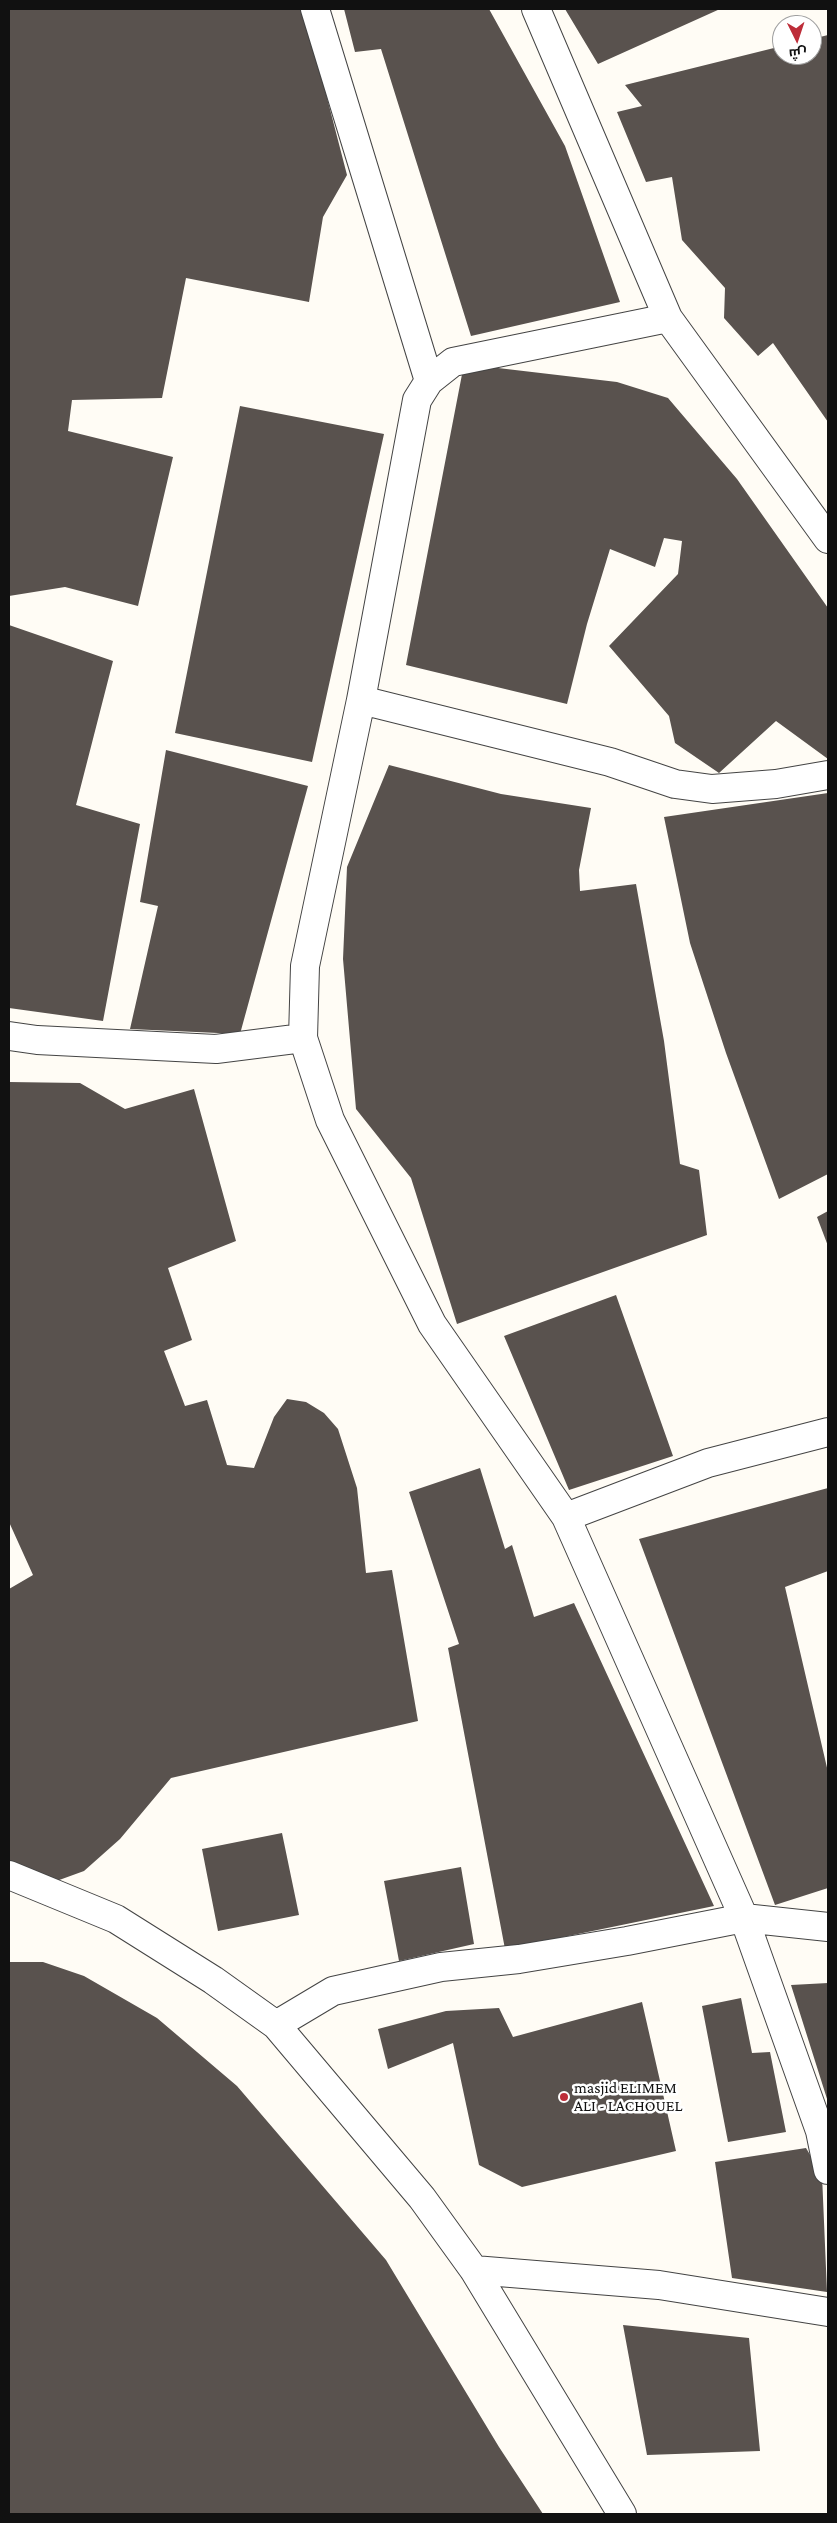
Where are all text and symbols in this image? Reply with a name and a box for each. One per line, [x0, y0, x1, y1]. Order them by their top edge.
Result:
north arrow [772, 15, 822, 65]
text: ش [788, 45, 807, 63]
place label: masjid ELIMEM ALI - LACHOUEL [574, 2078, 682, 2116]
marker: masjid ELIMEM ALI - LACHOUEL [558, 2091, 570, 2103]

